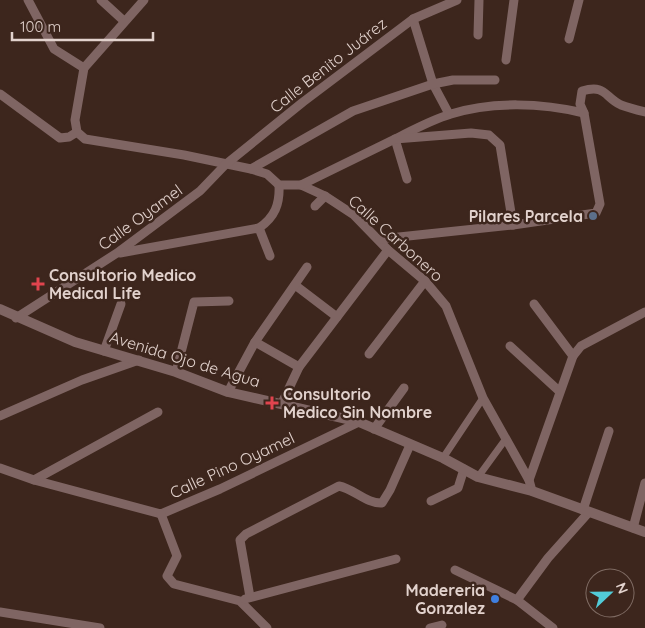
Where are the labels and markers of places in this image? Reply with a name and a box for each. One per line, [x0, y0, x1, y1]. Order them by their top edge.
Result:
place label: Pilares Parcela [469, 206, 583, 226]
marker: Pilares Parcela [587, 210, 599, 222]
place label: Consultorio Medico Medical Life [49, 265, 196, 303]
marker: Consultorio Medico Medical Life [31, 277, 45, 291]
place label: Consultorio Medico Sin Nombre [283, 384, 432, 422]
marker: Consultorio Medico Sin Nombre [265, 396, 279, 410]
place label: Madereria Gonzalez [406, 580, 485, 618]
marker: Madereria Gonzalez [489, 593, 501, 605]

